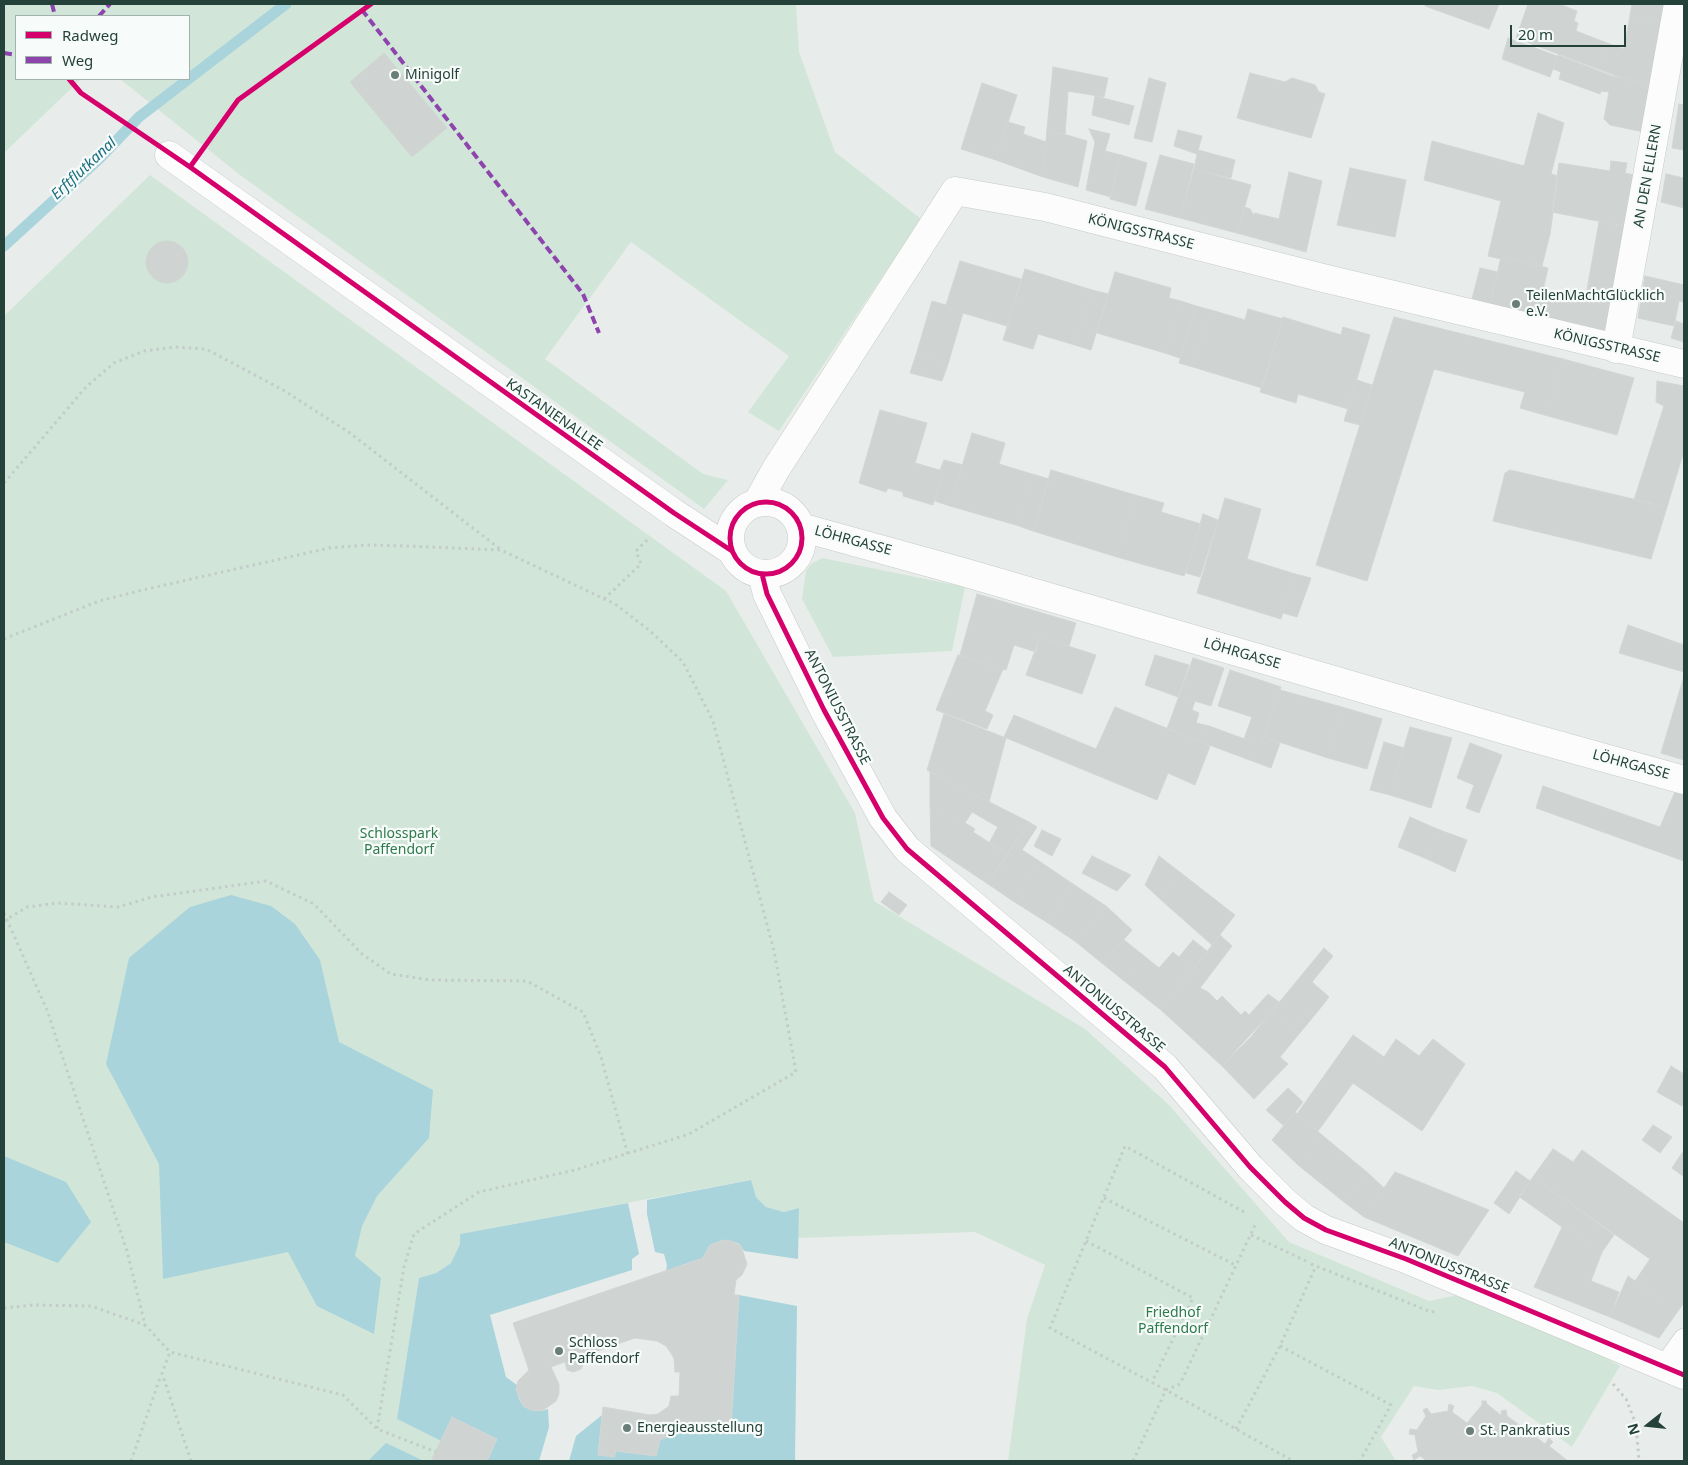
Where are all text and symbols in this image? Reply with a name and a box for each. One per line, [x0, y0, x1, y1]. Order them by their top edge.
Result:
legend [15, 15, 190, 80]
scale bar [1513, 15, 1629, 47]
text: 20 m [1518, 24, 1553, 44]
text: Radweg [62, 25, 118, 45]
text: Weg [62, 50, 93, 70]
place label: Minigolf [405, 67, 459, 83]
marker: Minigolf [389, 69, 401, 81]
street label: AN DEN ELLERN [1631, 123, 1665, 229]
water label: Erftflutkanal [48, 134, 120, 204]
street label: KÖNIGSSTRASSE [1086, 211, 1196, 253]
place label: TeilenMachtGlücklich e.V. [1526, 288, 1665, 321]
marker: TeilenMachtGlücklich e.V. [1510, 298, 1522, 310]
street label: KÖNIGSSTRASSE [1552, 326, 1662, 366]
street label: KASTANIENALLEE [502, 375, 606, 455]
street label: LÖHRGASSE [812, 523, 894, 559]
street label: LÖHRGASSE [1202, 635, 1282, 673]
street label: ANTONIUSSTRASSE [801, 646, 873, 768]
street label: LÖHRGASSE [1590, 747, 1672, 783]
park label: Schlosspark Paffendorf [360, 826, 438, 859]
street label: ANTONIUSSTRASSE [1060, 962, 1168, 1056]
street label: ANTONIUSSTRASSE [1387, 1234, 1511, 1298]
park label: Friedhof Paffendorf [1138, 1305, 1208, 1338]
place label: Schloss Paffendorf [569, 1335, 639, 1368]
marker: Schloss Paffendorf [553, 1345, 565, 1357]
north arrow [1623, 1400, 1673, 1450]
place label: Energieausstellung [637, 1420, 763, 1436]
text: N [1622, 1421, 1644, 1437]
marker: Energieausstellung [621, 1422, 633, 1434]
place label: St. Pankratius [1480, 1423, 1570, 1439]
marker: St. Pankratius [1464, 1425, 1476, 1437]

